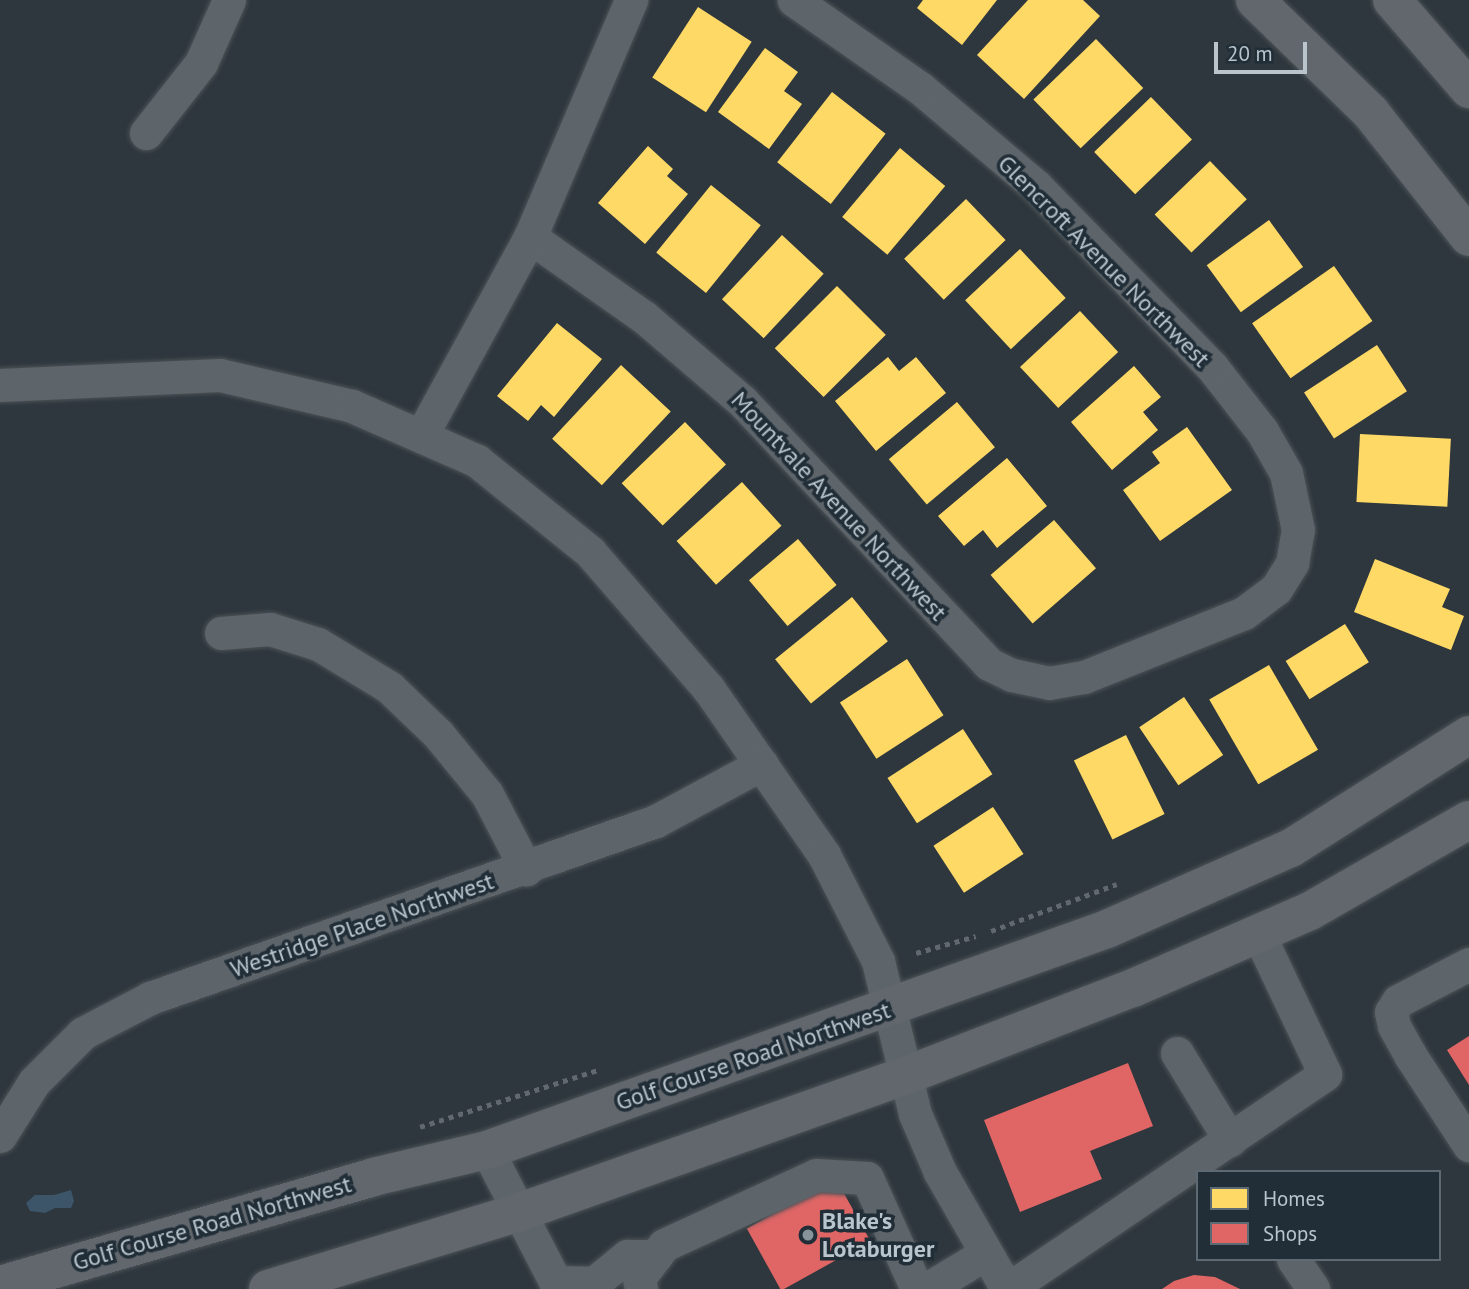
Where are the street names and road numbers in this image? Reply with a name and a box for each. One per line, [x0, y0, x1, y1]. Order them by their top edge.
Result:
street label: Glencroft Avenue Northwest [992, 149, 1216, 373]
street label: Mountvale Avenue Northwest [725, 385, 953, 627]
street label: Westridge Place Northwest [227, 866, 497, 984]
street label: Golf Course Road Northwest [612, 995, 894, 1117]
street label: Golf Course Road Northwest [69, 1169, 355, 1277]

